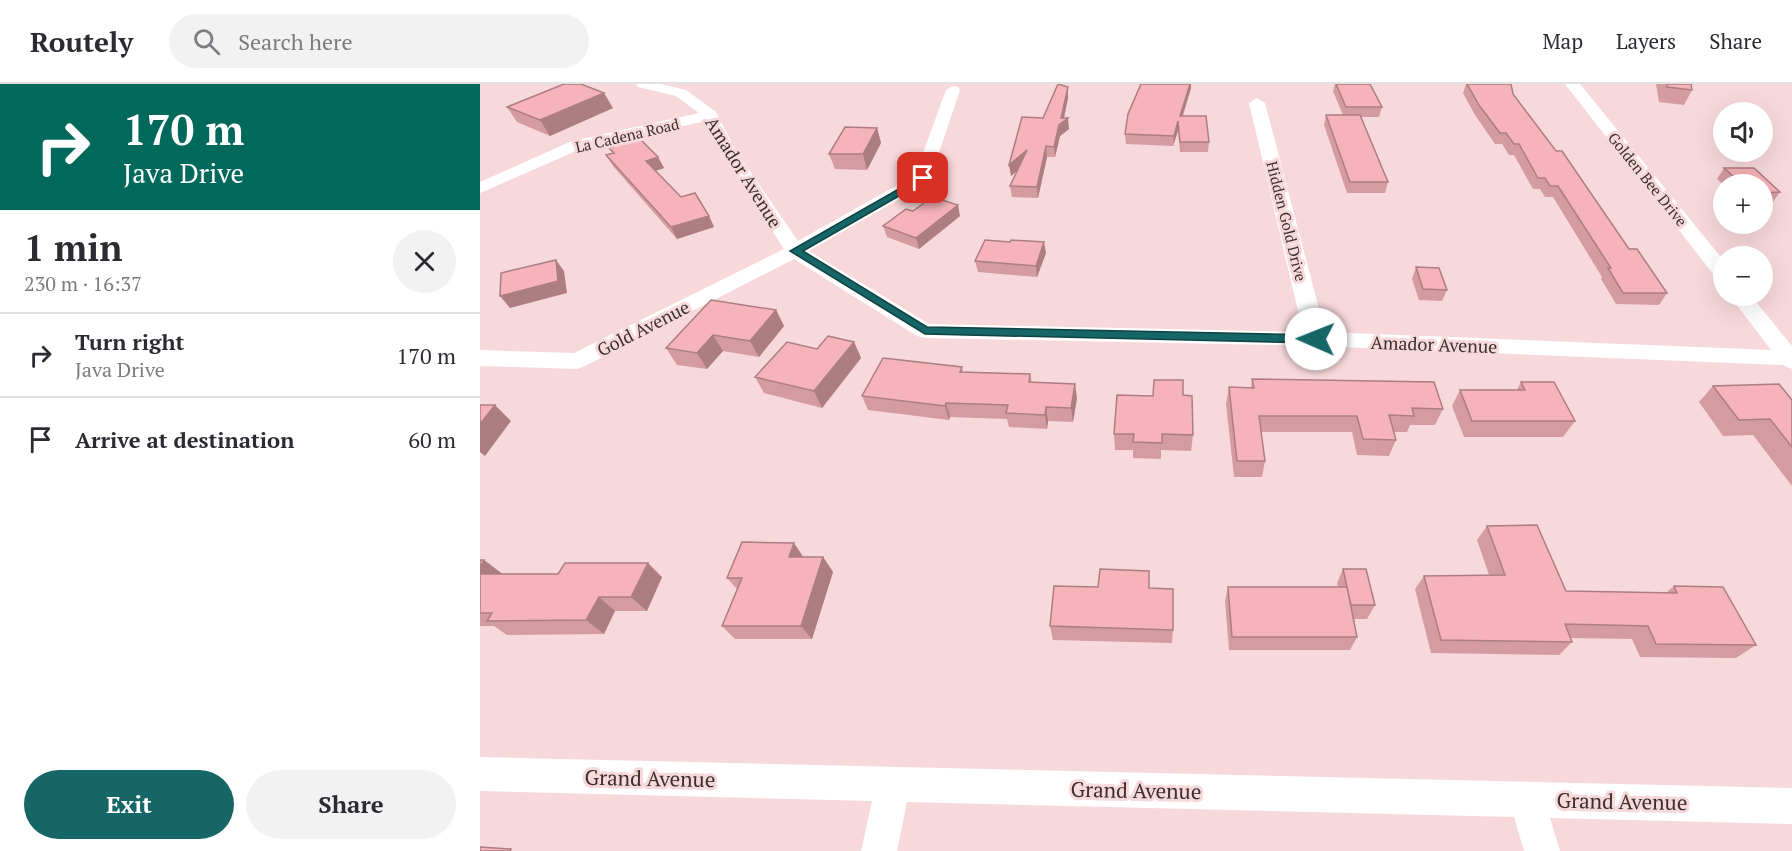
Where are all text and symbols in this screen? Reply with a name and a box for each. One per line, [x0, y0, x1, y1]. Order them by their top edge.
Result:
search box [169, 14, 589, 68]
text: Routely [30, 23, 133, 60]
icon: search [190, 25, 223, 58]
text: Search here [238, 27, 353, 56]
text: Map [1542, 27, 1583, 55]
text: Layers [1616, 27, 1676, 55]
text: Share [1709, 27, 1762, 55]
text: 170 m [123, 101, 244, 157]
map controls [1713, 102, 1773, 306]
button: sound [1713, 102, 1773, 162]
icon: right [24, 108, 102, 186]
street label: Amador Avenue [700, 112, 788, 232]
street label: La Cadena Road [573, 113, 681, 157]
street label: Golden Bee Drive [1604, 128, 1692, 230]
pin [897, 152, 948, 203]
text: Java Drive [123, 155, 244, 191]
street label: Hidden Gold Drive [1262, 159, 1312, 283]
icon: arrive [906, 161, 939, 194]
button: + [1713, 174, 1773, 234]
text: 1 min [24, 224, 122, 271]
button: close [393, 230, 456, 293]
button: − [1713, 246, 1773, 306]
text: 230 m · 16:37 [24, 270, 142, 297]
street label: Gold Avenue [593, 294, 693, 362]
position arrow [1284, 307, 1348, 371]
text: Turn right [75, 327, 184, 356]
street label: Amador Avenue [1370, 330, 1498, 358]
icon: right [24, 339, 57, 372]
text: 170 m [396, 341, 456, 370]
text: Java Drive [75, 356, 165, 383]
icon: arrive [24, 423, 57, 456]
text: Arrive at destination [75, 425, 294, 454]
text: 60 m [408, 425, 456, 454]
street label: Grand Avenue [584, 763, 716, 793]
button: Exit [24, 770, 234, 839]
button: Share [246, 770, 456, 839]
street label: Grand Avenue [1070, 775, 1202, 805]
street label: Grand Avenue [1556, 786, 1688, 816]

